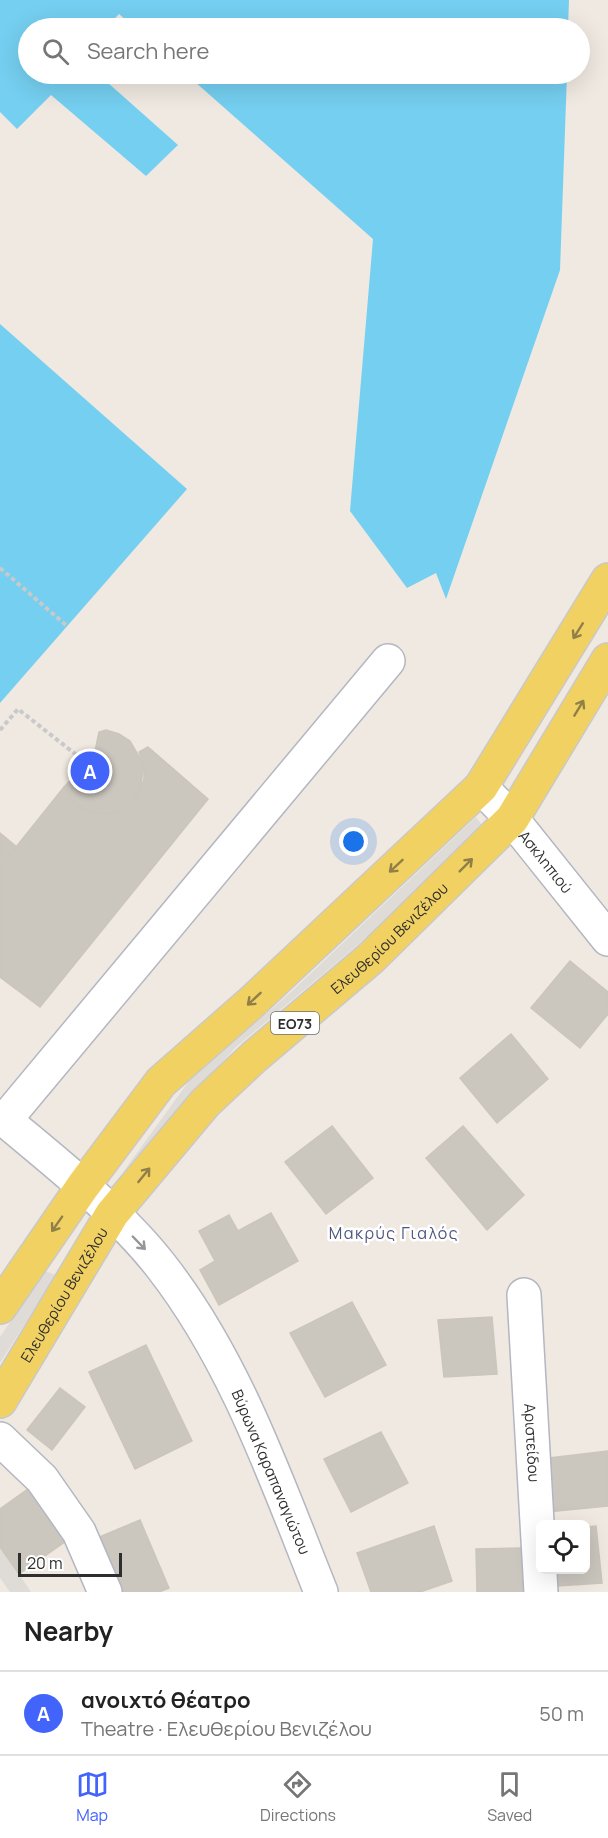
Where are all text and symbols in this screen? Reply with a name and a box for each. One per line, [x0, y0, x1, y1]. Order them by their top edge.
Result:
search box [18, 18, 590, 84]
icon: search [39, 35, 72, 68]
text: Search here [87, 36, 209, 66]
one-way arrow [572, 622, 584, 639]
one-way arrow [573, 700, 585, 717]
pin: A [70, 748, 110, 794]
street label: Ασκληπιού [514, 826, 578, 897]
your location [339, 827, 368, 856]
one-way arrow [458, 858, 473, 873]
one-way arrow [389, 859, 404, 873]
street label: Ελευθερίου Βενιζέλου [326, 878, 452, 999]
one-way arrow [247, 992, 262, 1006]
road number: ΕΟ73 [271, 1012, 319, 1034]
one-way arrow [138, 1167, 151, 1183]
one-way arrow [51, 1215, 63, 1231]
district label: Μακρύς Γιαλός [329, 1222, 459, 1244]
street label: Ελευθερίου Βενιζέλου [15, 1223, 112, 1366]
one-way arrow [132, 1235, 146, 1250]
street label: Βύρωνα Καραπαναγιώτου [227, 1386, 315, 1558]
street label: Αριστείδου [520, 1403, 545, 1483]
map controls [536, 1520, 590, 1574]
button: locate [536, 1520, 590, 1574]
scale bar [18, 1550, 122, 1578]
text: 20 m [27, 1552, 63, 1574]
text: Nearby [24, 1613, 113, 1649]
text: ανοιχτό θέατρο [81, 1685, 251, 1715]
text: A [37, 1700, 50, 1727]
text: 50 m [539, 1700, 584, 1727]
text: Theatre · Ελευθερίου Βενιζέλου [81, 1715, 372, 1742]
tab: Map [76, 1768, 109, 1826]
tab: Directions [260, 1768, 336, 1826]
tab: Saved [487, 1768, 532, 1826]

